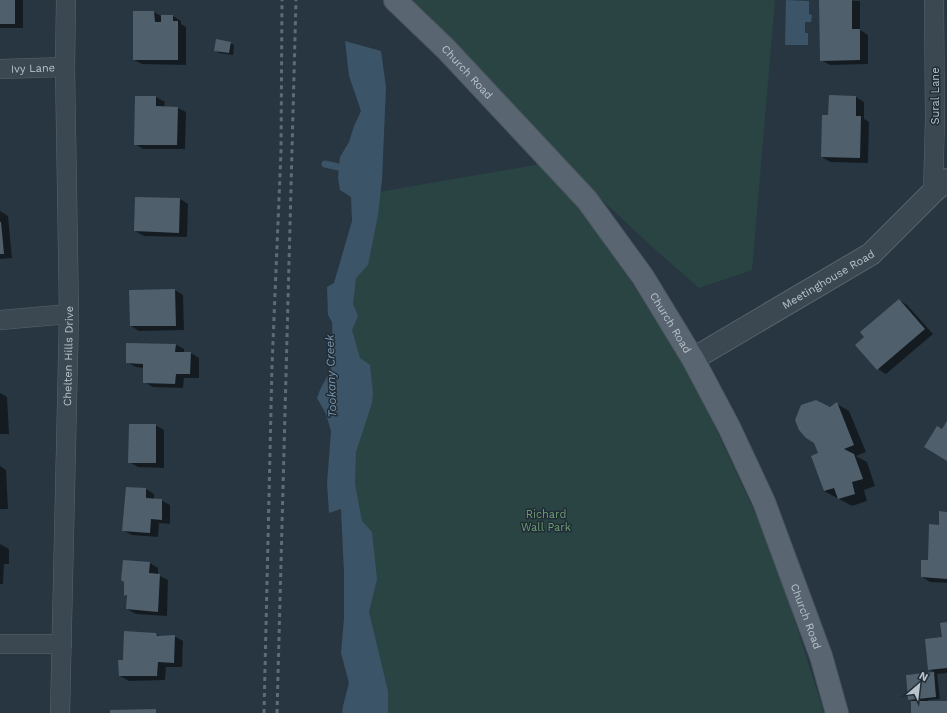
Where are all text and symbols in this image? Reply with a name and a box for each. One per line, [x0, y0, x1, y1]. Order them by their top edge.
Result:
street label: Church Road [439, 42, 496, 102]
street label: Ivy Lane [11, 61, 55, 75]
street label: Sural Lane [929, 67, 942, 125]
street label: Meetinghouse Road [780, 247, 877, 312]
street label: Church Road [647, 290, 694, 356]
street label: Chelten Hills Drive [60, 306, 76, 406]
water label: Tookany Creek [323, 334, 339, 418]
park label: Richard Wall Park [521, 508, 571, 534]
street label: Church Road [788, 581, 824, 651]
north arrow [899, 665, 939, 705]
text: N [917, 669, 930, 684]

